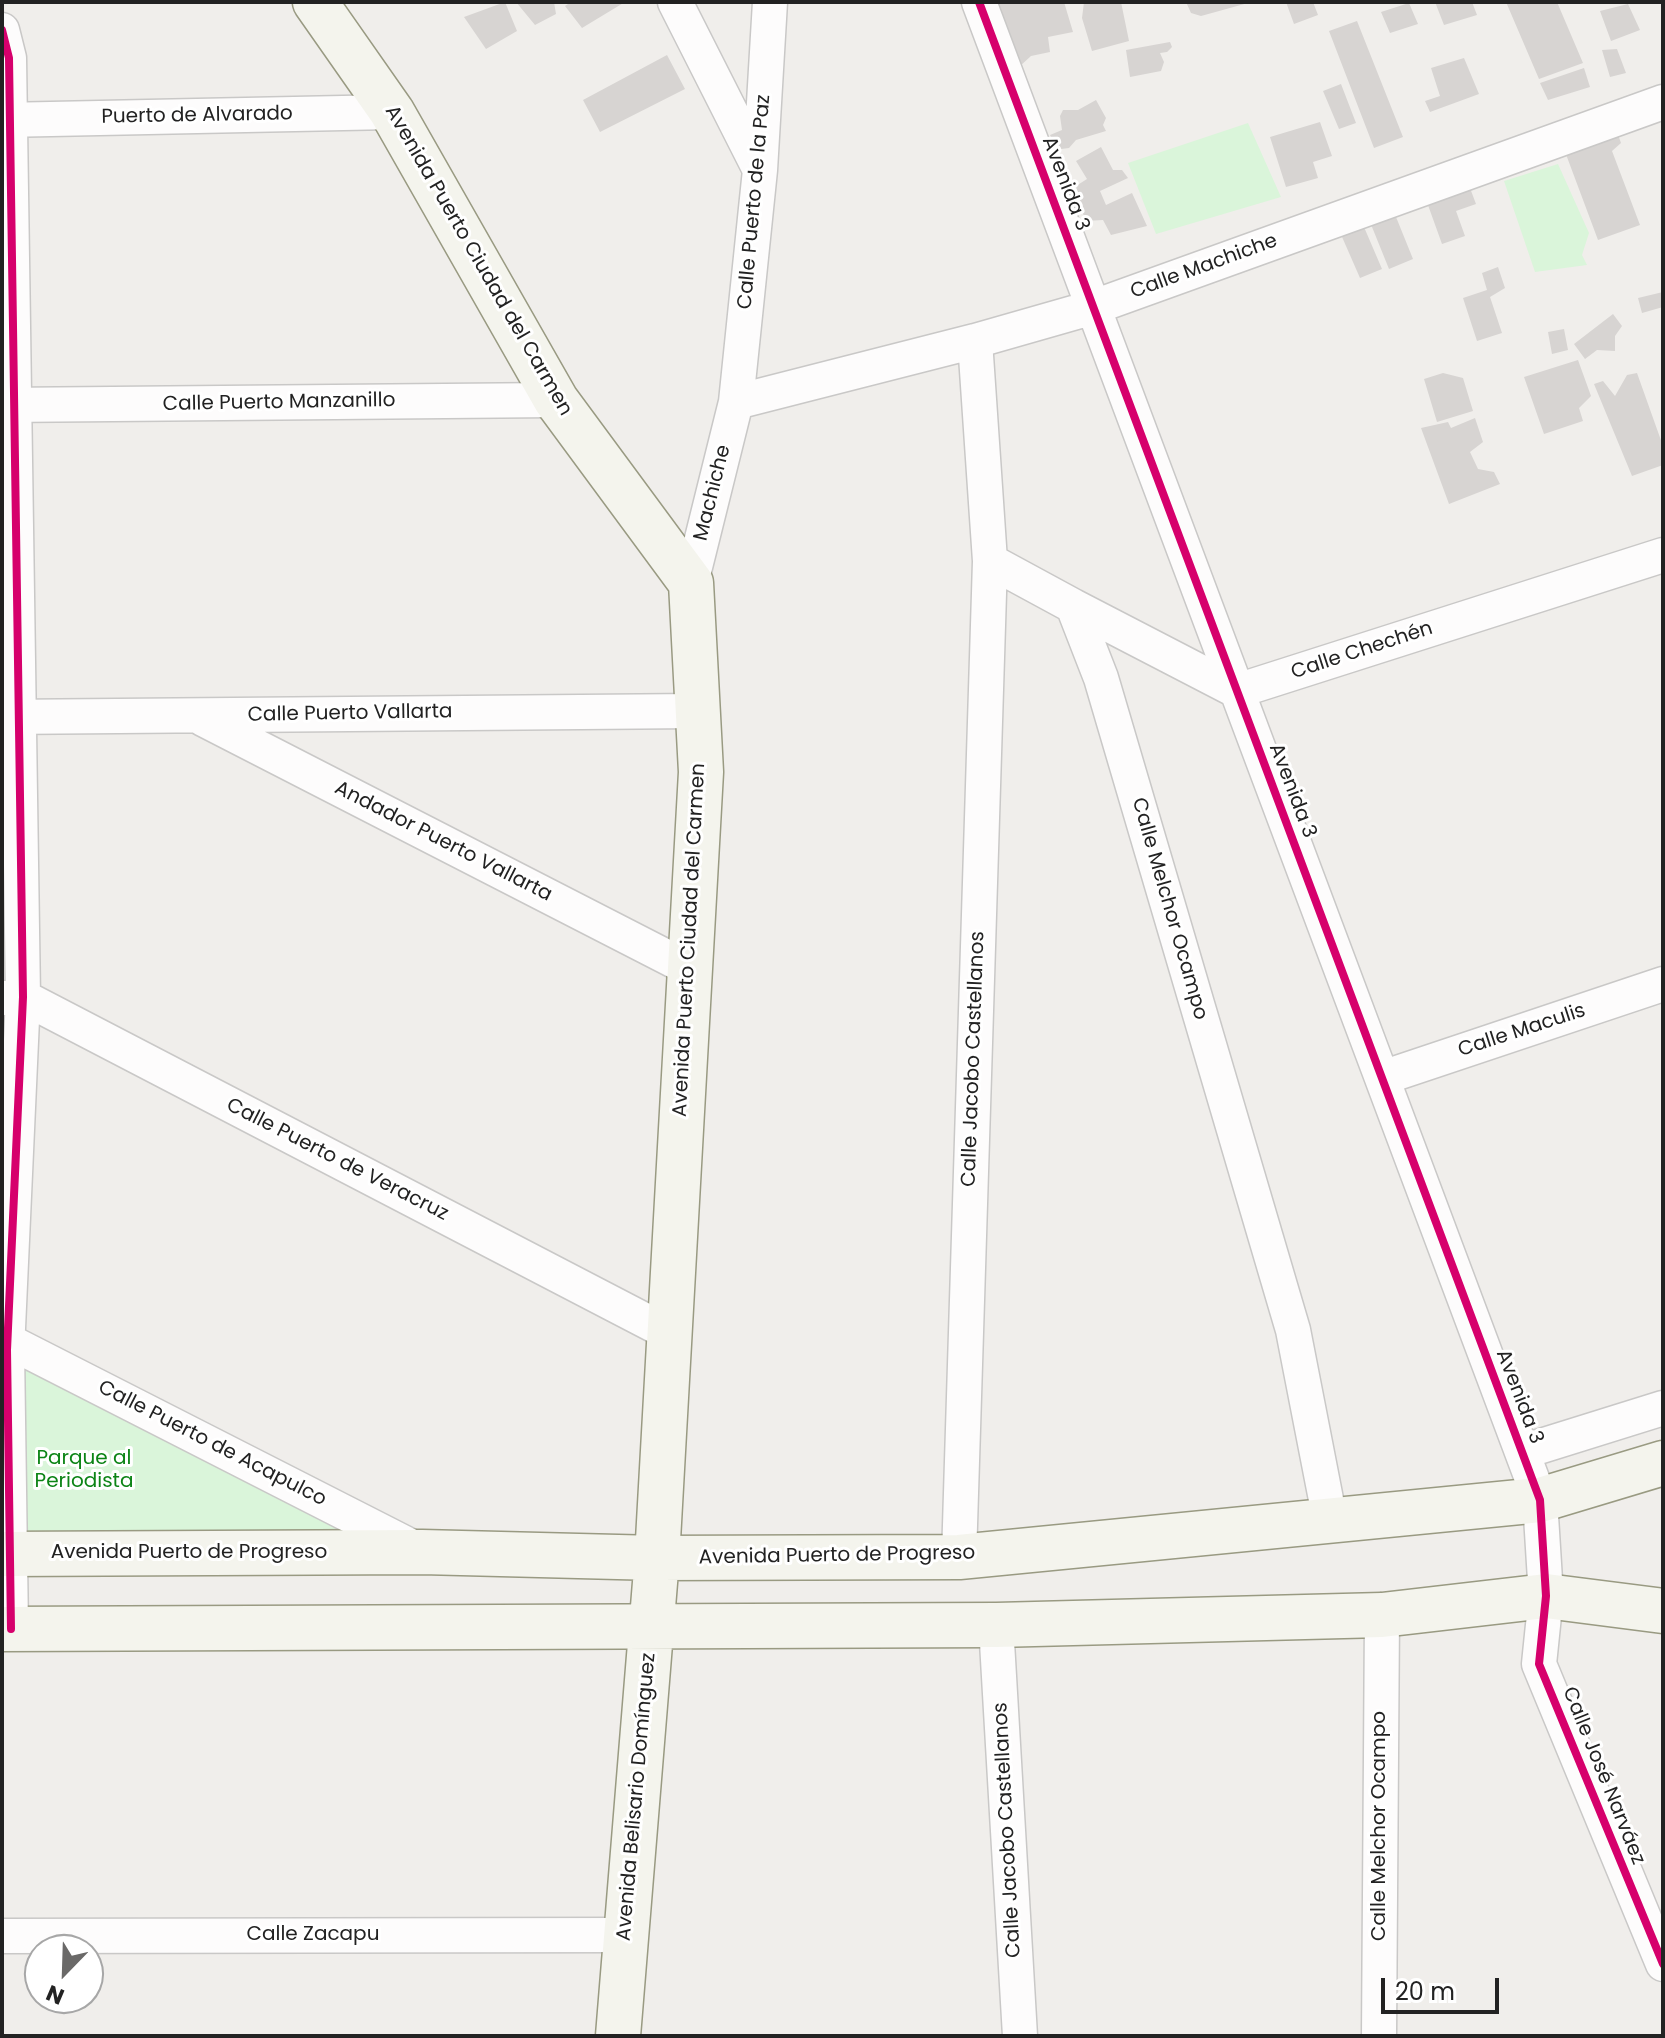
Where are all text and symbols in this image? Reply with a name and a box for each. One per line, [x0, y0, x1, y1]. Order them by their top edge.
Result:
street label: Calle Puerto de la Paz [734, 94, 776, 310]
street label: Puerto de Alvarado [101, 102, 293, 130]
street label: Avenida Puerto Ciudad del Carmen [379, 102, 577, 420]
street label: Avenida 3 [1036, 133, 1094, 235]
street label: Calle Machiche [1127, 229, 1281, 305]
street label: Calle Puerto Manzanillo [162, 389, 396, 417]
street label: Machiche [690, 443, 736, 543]
street label: Calle Chechén [1288, 617, 1436, 685]
street label: Calle Puerto Vallarta [247, 700, 453, 728]
street label: Avenida 3 [1263, 740, 1321, 842]
street label: Avenida Puerto Ciudad del Carmen [669, 762, 711, 1118]
street label: Andador Puerto Vallarta [330, 777, 556, 907]
street label: Calle Melchor Ocampo [1126, 795, 1212, 1023]
street label: Calle Jacobo Castellanos [958, 931, 990, 1187]
street label: Calle Maculis [1455, 999, 1589, 1063]
street label: Calle Puerto de Veracruz [222, 1093, 452, 1227]
street label: Avenida 3 [1490, 1346, 1548, 1448]
street label: Calle Puerto de Acapulco [94, 1376, 330, 1512]
park label: Parque al Periodista [35, 1447, 133, 1494]
street label: Avenida Puerto de Progreso [51, 1541, 327, 1565]
street label: Avenida Puerto de Progreso [699, 1542, 975, 1570]
street label: Avenida Belisario Domínguez [612, 1652, 662, 1942]
street label: Calle José Narváez [1556, 1684, 1650, 1868]
street label: Calle Jacobo Castellanos [989, 1702, 1027, 1958]
street label: Calle Melchor Ocampo [1368, 1711, 1392, 1941]
street label: Calle Zacapu [247, 1923, 379, 1947]
north arrow [24, 1934, 104, 2014]
scale bar [1385, 1962, 1503, 2012]
text: 20 m [1395, 1975, 1455, 2008]
text: N [42, 1977, 69, 2012]

